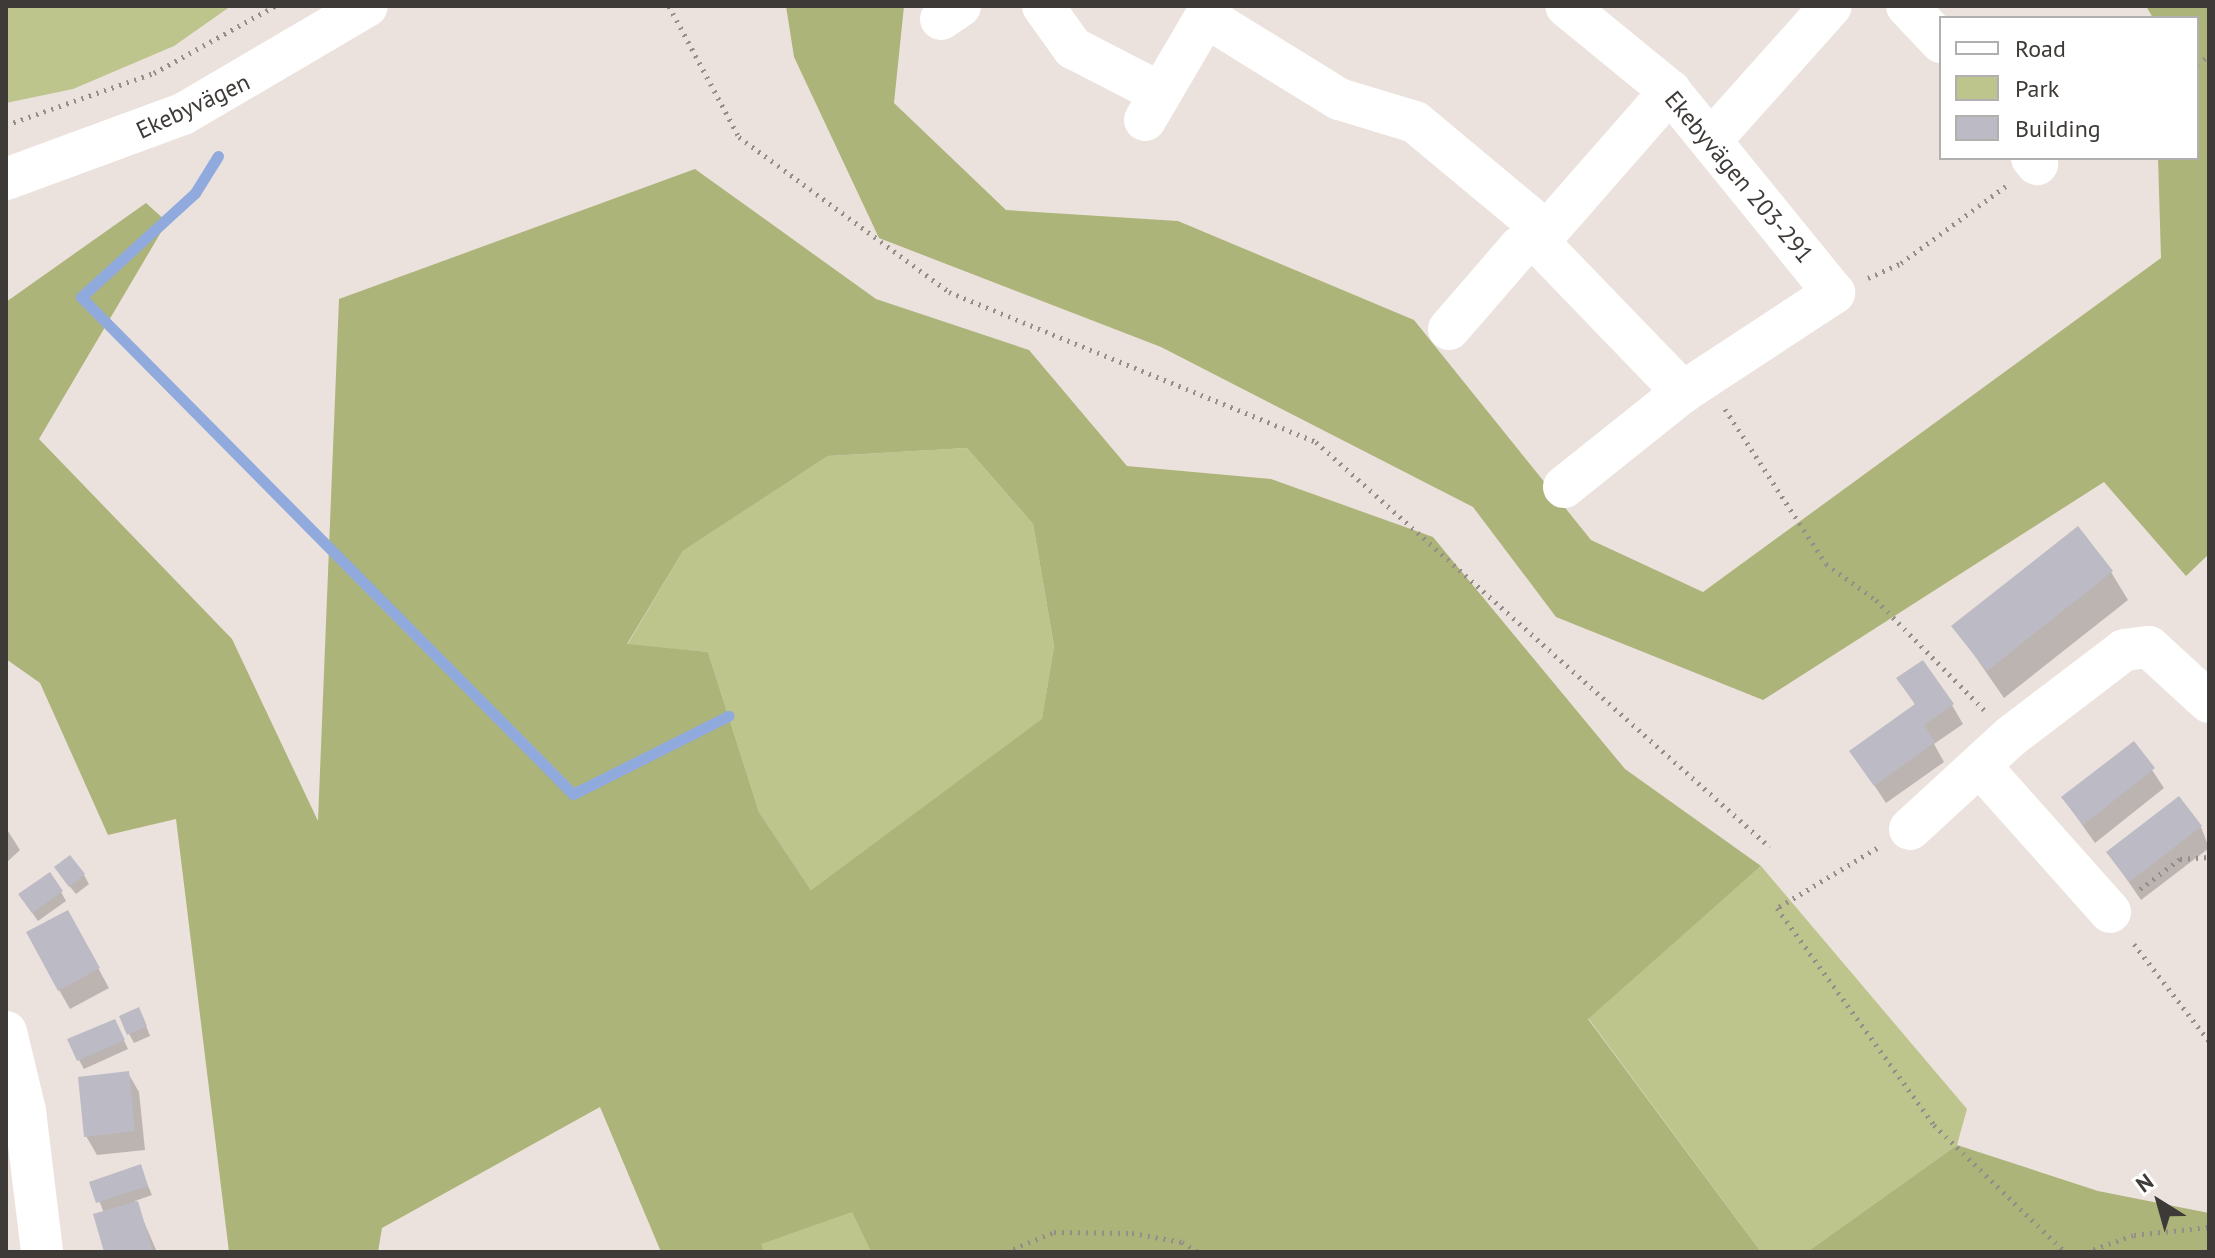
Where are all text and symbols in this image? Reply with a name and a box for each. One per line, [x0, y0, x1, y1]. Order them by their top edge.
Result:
legend [1939, 16, 2199, 160]
text: Road [2015, 33, 2066, 64]
street label: Ekebyvägen [132, 67, 254, 145]
text: Park [2015, 73, 2059, 104]
street label: Ekebyvägen 203-291 [1659, 85, 1819, 269]
text: Building [2015, 113, 2101, 144]
north arrow [2119, 1162, 2199, 1242]
text: N [2130, 1167, 2159, 1198]

